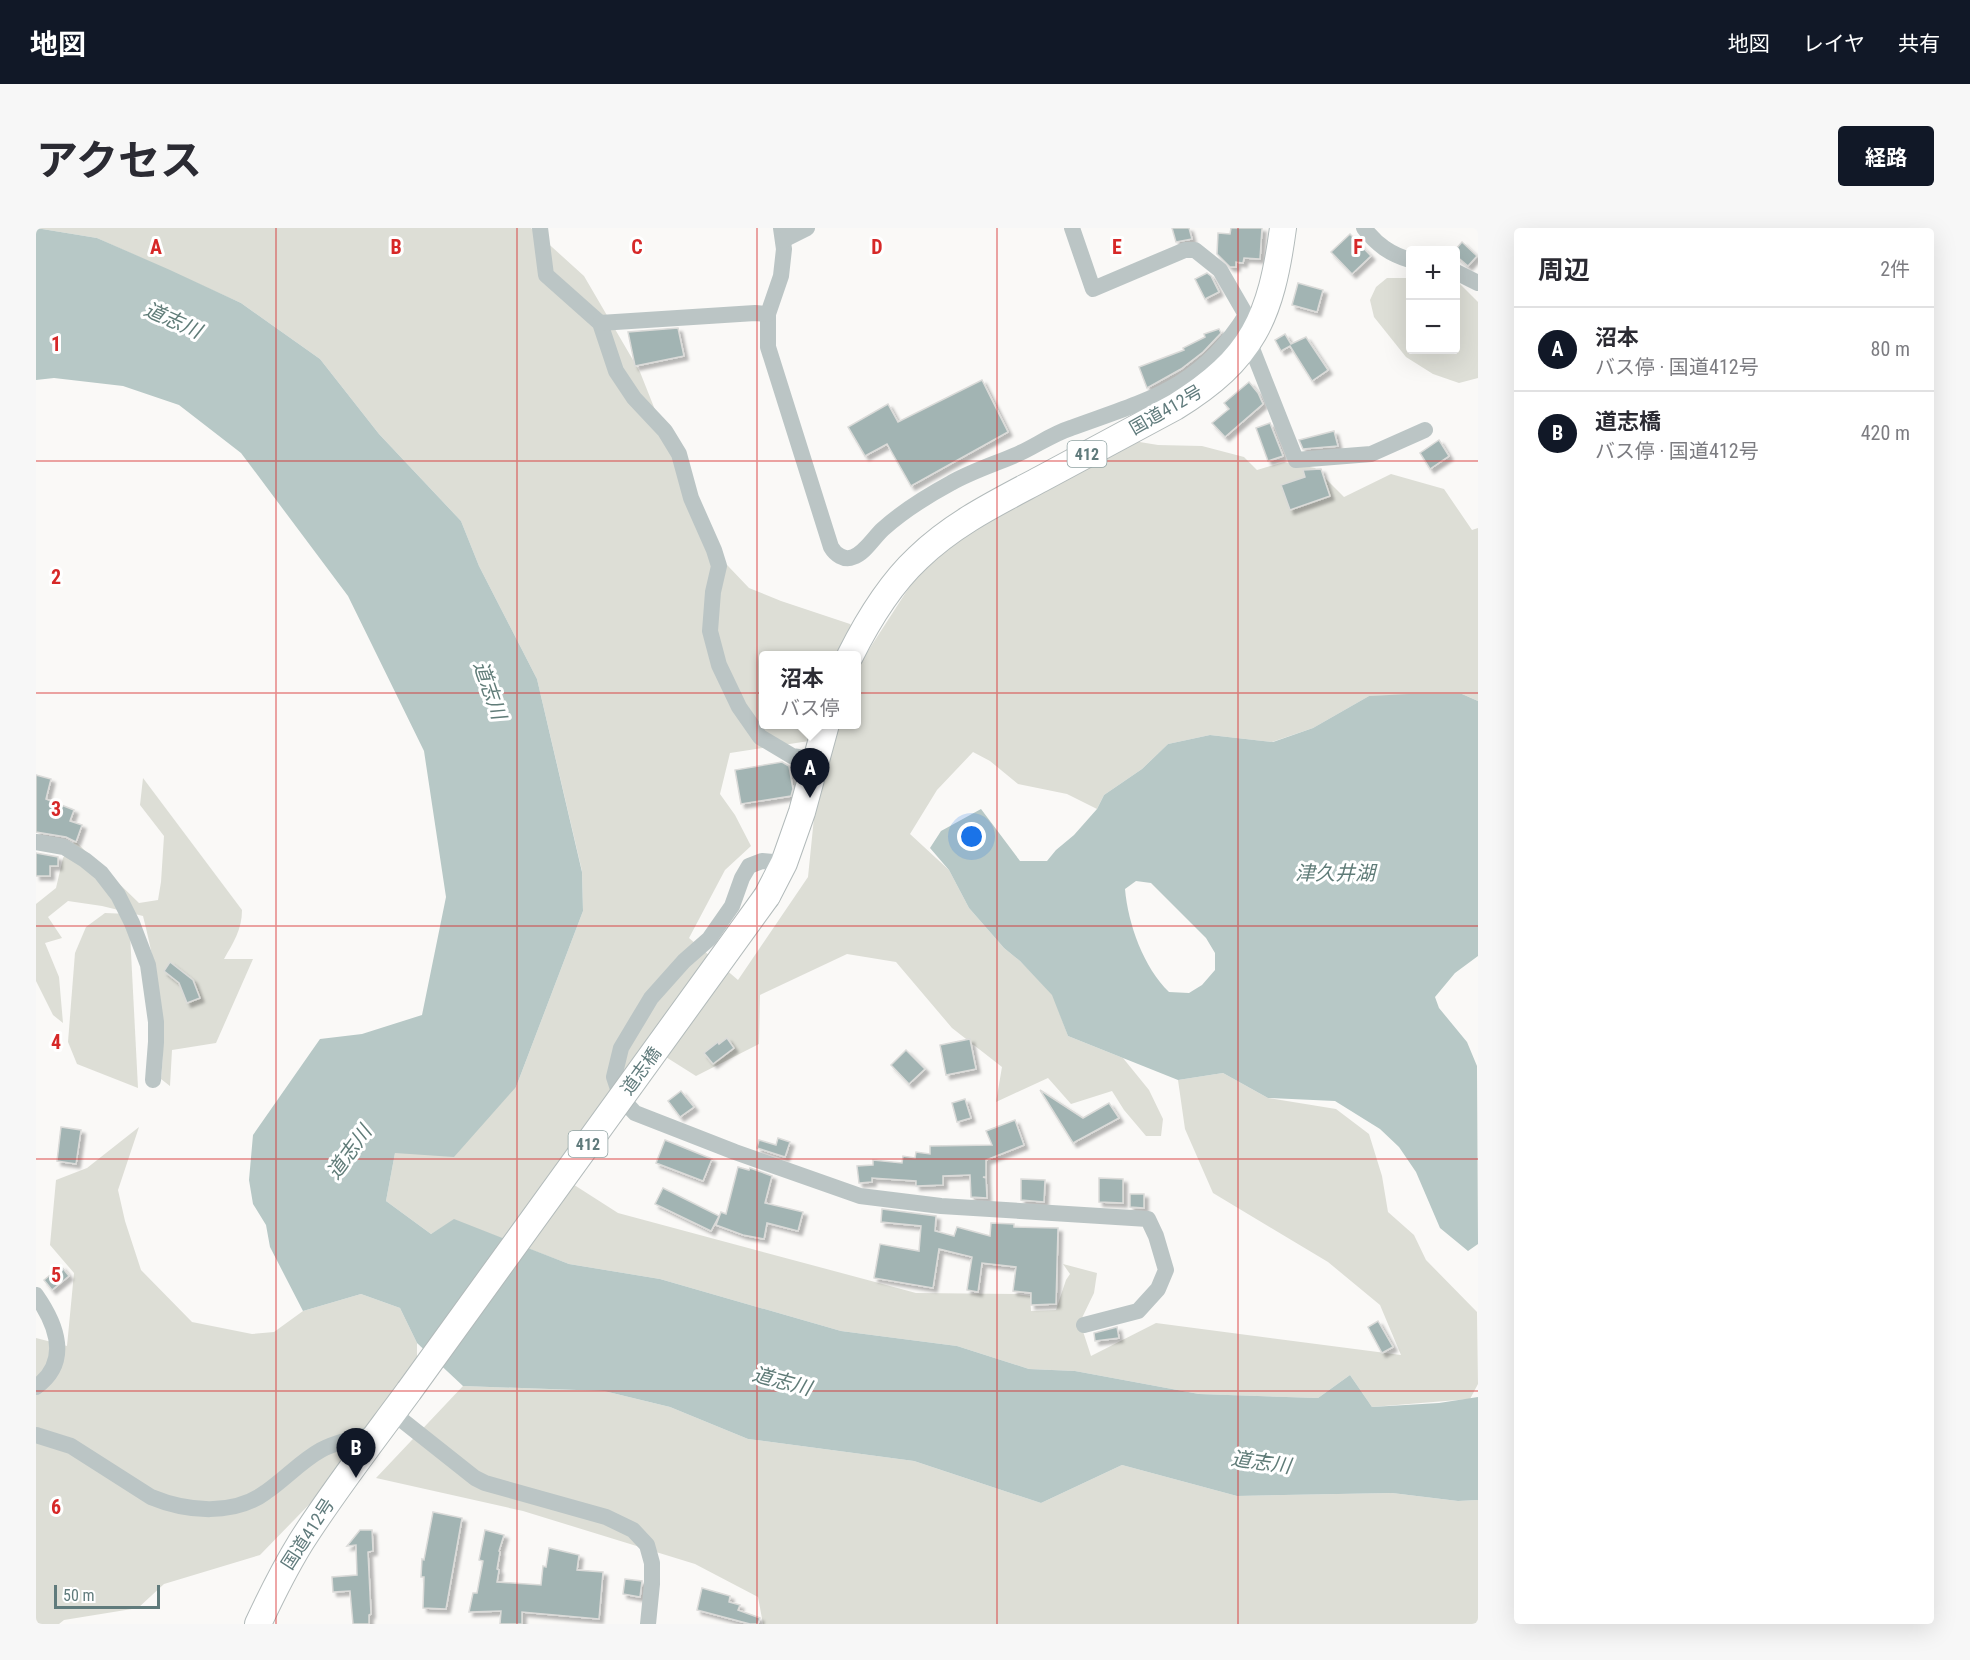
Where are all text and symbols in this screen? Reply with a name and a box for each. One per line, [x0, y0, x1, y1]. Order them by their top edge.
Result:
text: 地図 [30, 28, 86, 61]
text: 地図 [1728, 32, 1770, 56]
text: レイヤ [1803, 32, 1865, 56]
text: 共有 [1898, 32, 1940, 56]
button: 経路 [1838, 126, 1934, 186]
text: アクセス [36, 136, 202, 185]
text: A [150, 235, 162, 259]
text: B [390, 235, 402, 259]
text: C [631, 235, 643, 259]
text: D [871, 235, 883, 259]
text: E [1112, 235, 1122, 259]
text: F [1353, 235, 1363, 259]
map controls [1406, 246, 1460, 354]
button: + [1406, 246, 1460, 300]
text: 周辺 [1538, 255, 1590, 285]
text: 2件 [1880, 257, 1910, 281]
water label: 道志川 [141, 297, 207, 344]
button: − [1406, 300, 1460, 354]
text: 沼本 [1595, 325, 1639, 350]
text: 1 [51, 332, 61, 356]
text: A [1552, 337, 1563, 361]
text: 80 m [1871, 337, 1910, 361]
text: バス停 · 国道412号 [1595, 355, 1759, 379]
street label: 国道412号 [1126, 380, 1206, 439]
text: 道志橋 [1595, 409, 1661, 434]
text: B [1552, 421, 1563, 445]
text: 420 m [1861, 421, 1910, 445]
text: バス停 · 国道412号 [1595, 439, 1759, 463]
road number: 412 [1068, 441, 1106, 467]
text: 2 [51, 565, 61, 589]
popup [759, 651, 861, 729]
water label: 道志川 [469, 658, 512, 724]
text: 沼本 [780, 666, 824, 691]
text: バス停 [780, 696, 840, 720]
pin: A [790, 748, 830, 798]
text: 3 [51, 797, 61, 821]
your location [957, 822, 986, 851]
water label: 津久井湖 [1295, 861, 1378, 885]
text: 4 [51, 1030, 61, 1054]
street label: 道志橋 [616, 1043, 665, 1099]
water label: 道志川 [322, 1119, 378, 1183]
road number: 412 [568, 1131, 608, 1157]
text: 5 [51, 1263, 61, 1287]
water label: 道志川 [750, 1362, 816, 1401]
pin: B [336, 1428, 376, 1478]
water label: 道志川 [1230, 1446, 1294, 1478]
street label: 国道412号 [277, 1494, 338, 1573]
text: 6 [51, 1495, 61, 1519]
scale bar [54, 1582, 160, 1610]
text: 50 m [63, 1586, 95, 1605]

